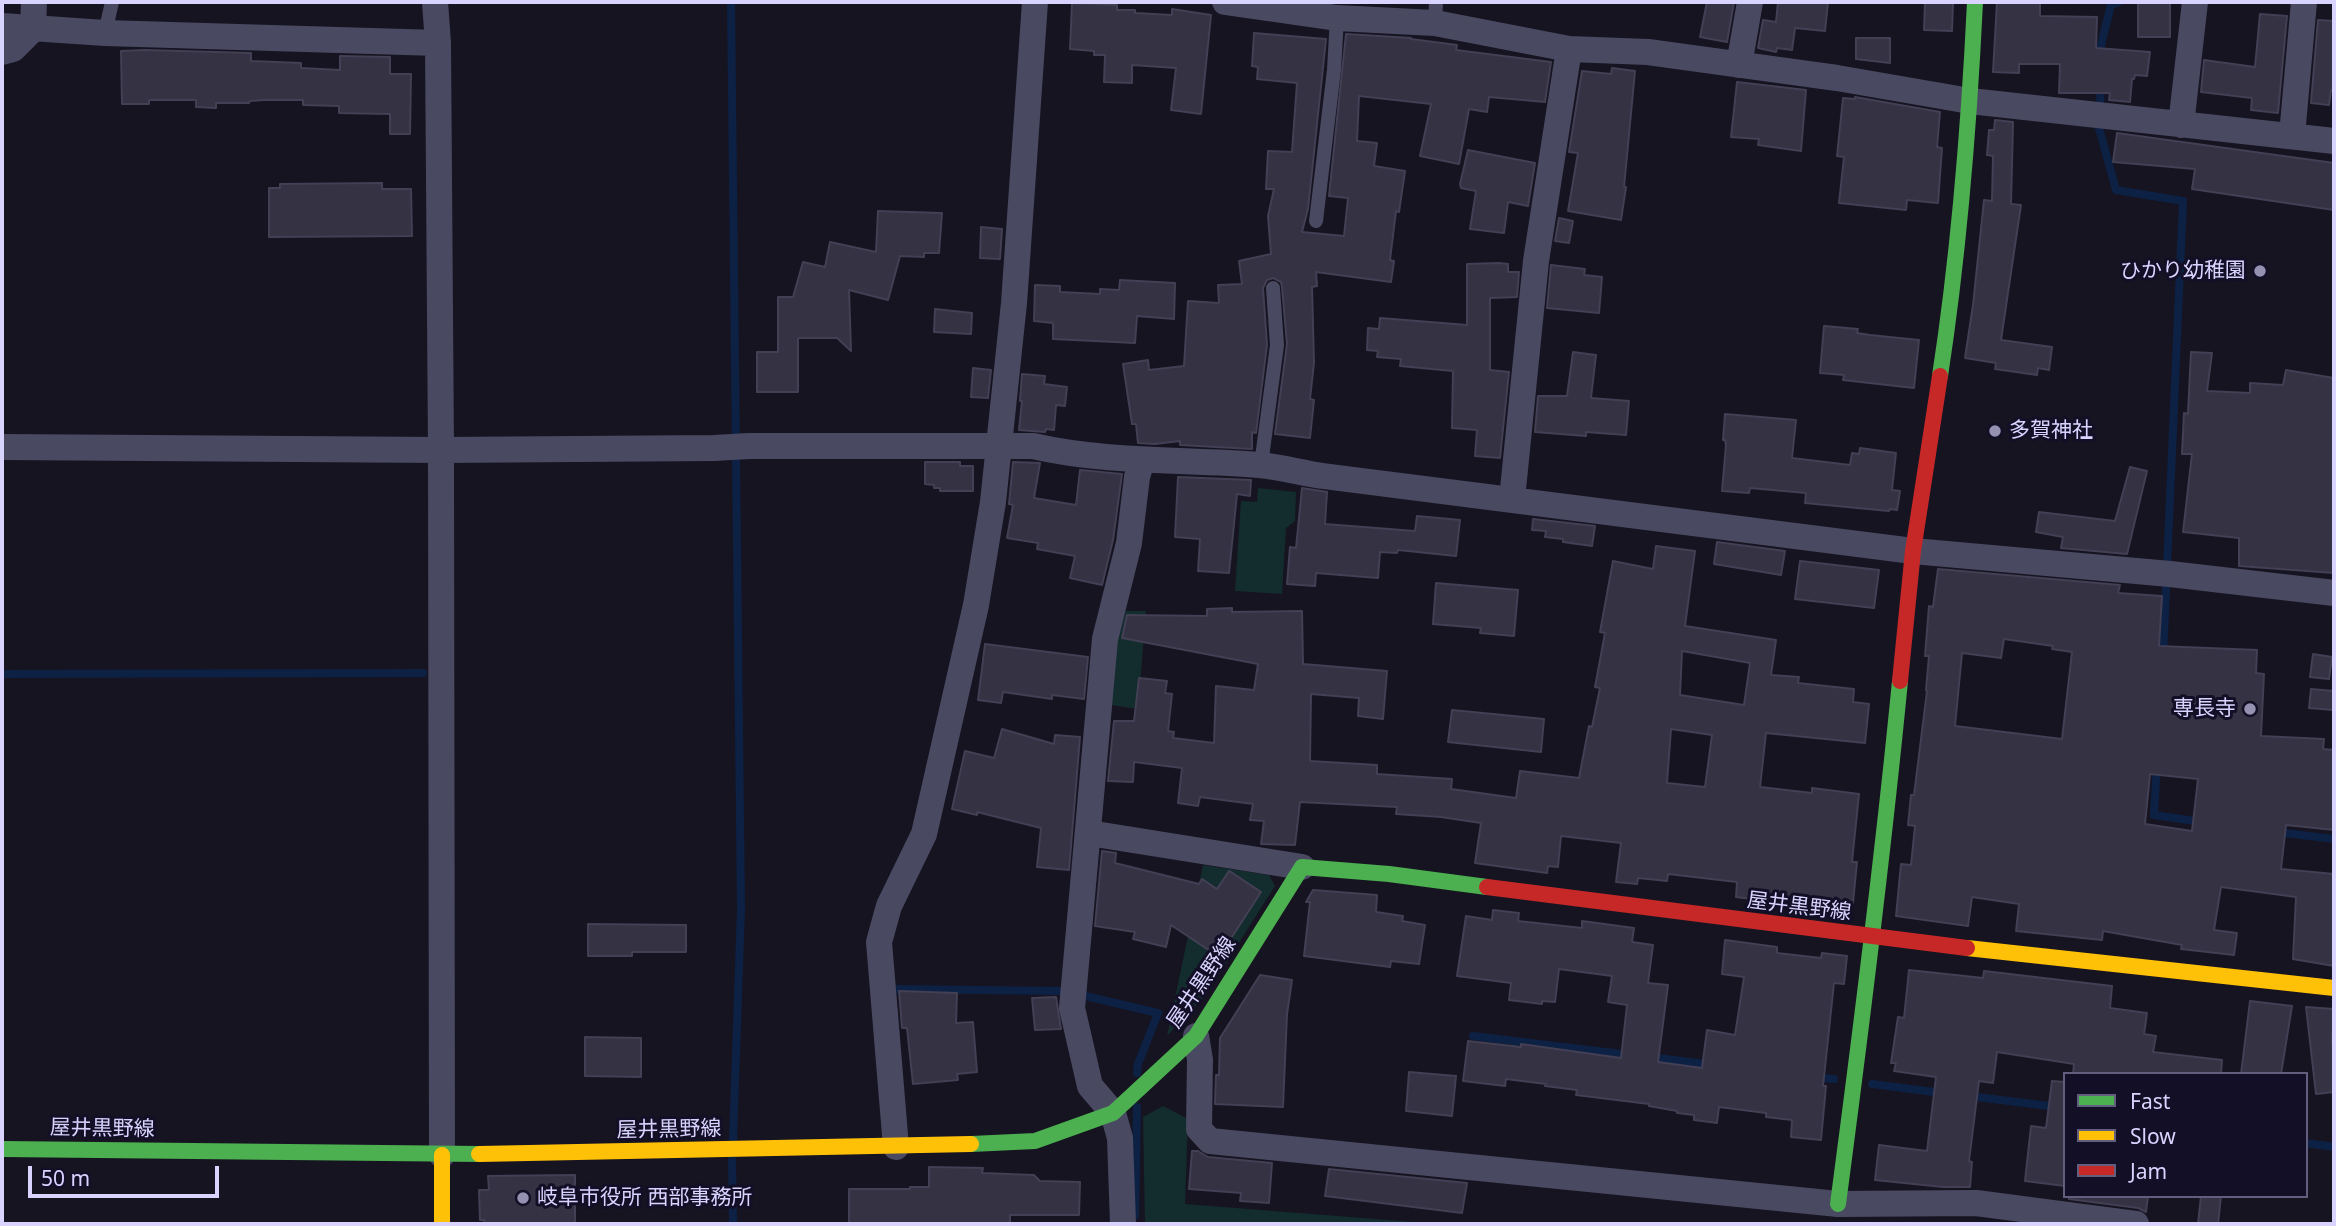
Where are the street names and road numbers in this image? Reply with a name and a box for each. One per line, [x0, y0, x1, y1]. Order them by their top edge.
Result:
street label: 屋井黒野線 [1745, 888, 1853, 926]
street label: 屋井黒野線 [1162, 932, 1242, 1034]
street label: 屋井黒野線 [49, 1115, 155, 1143]
street label: 屋井黒野線 [616, 1116, 722, 1144]

